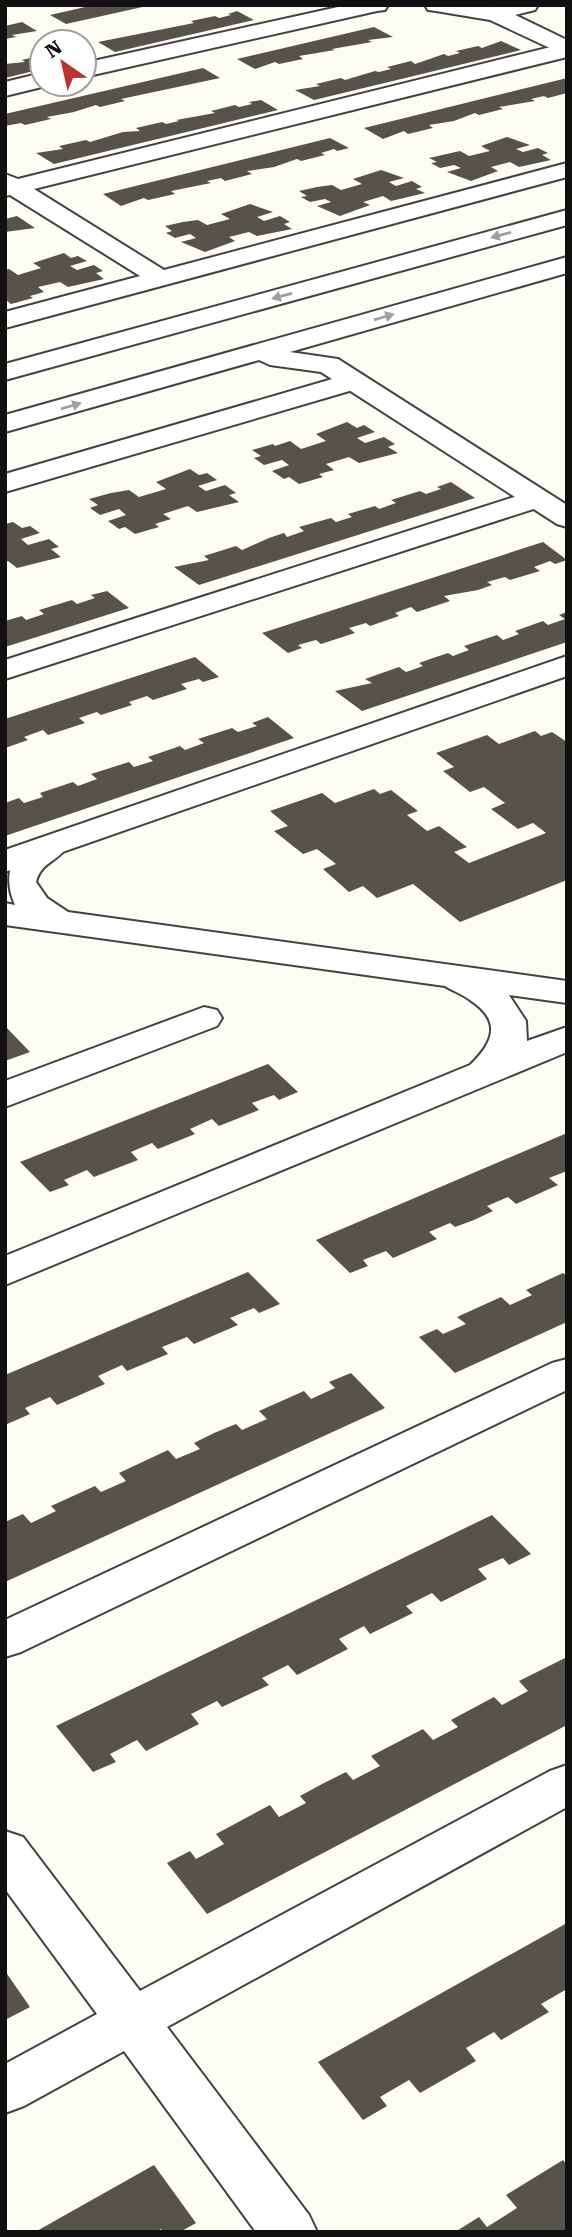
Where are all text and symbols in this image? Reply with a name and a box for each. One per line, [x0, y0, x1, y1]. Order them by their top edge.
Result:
north arrow [28, 28, 98, 98]
text: N [41, 35, 67, 63]
one-way arrow [490, 230, 512, 241]
one-way arrow [271, 291, 292, 301]
one-way arrow [374, 312, 395, 322]
one-way arrow [61, 400, 82, 410]

